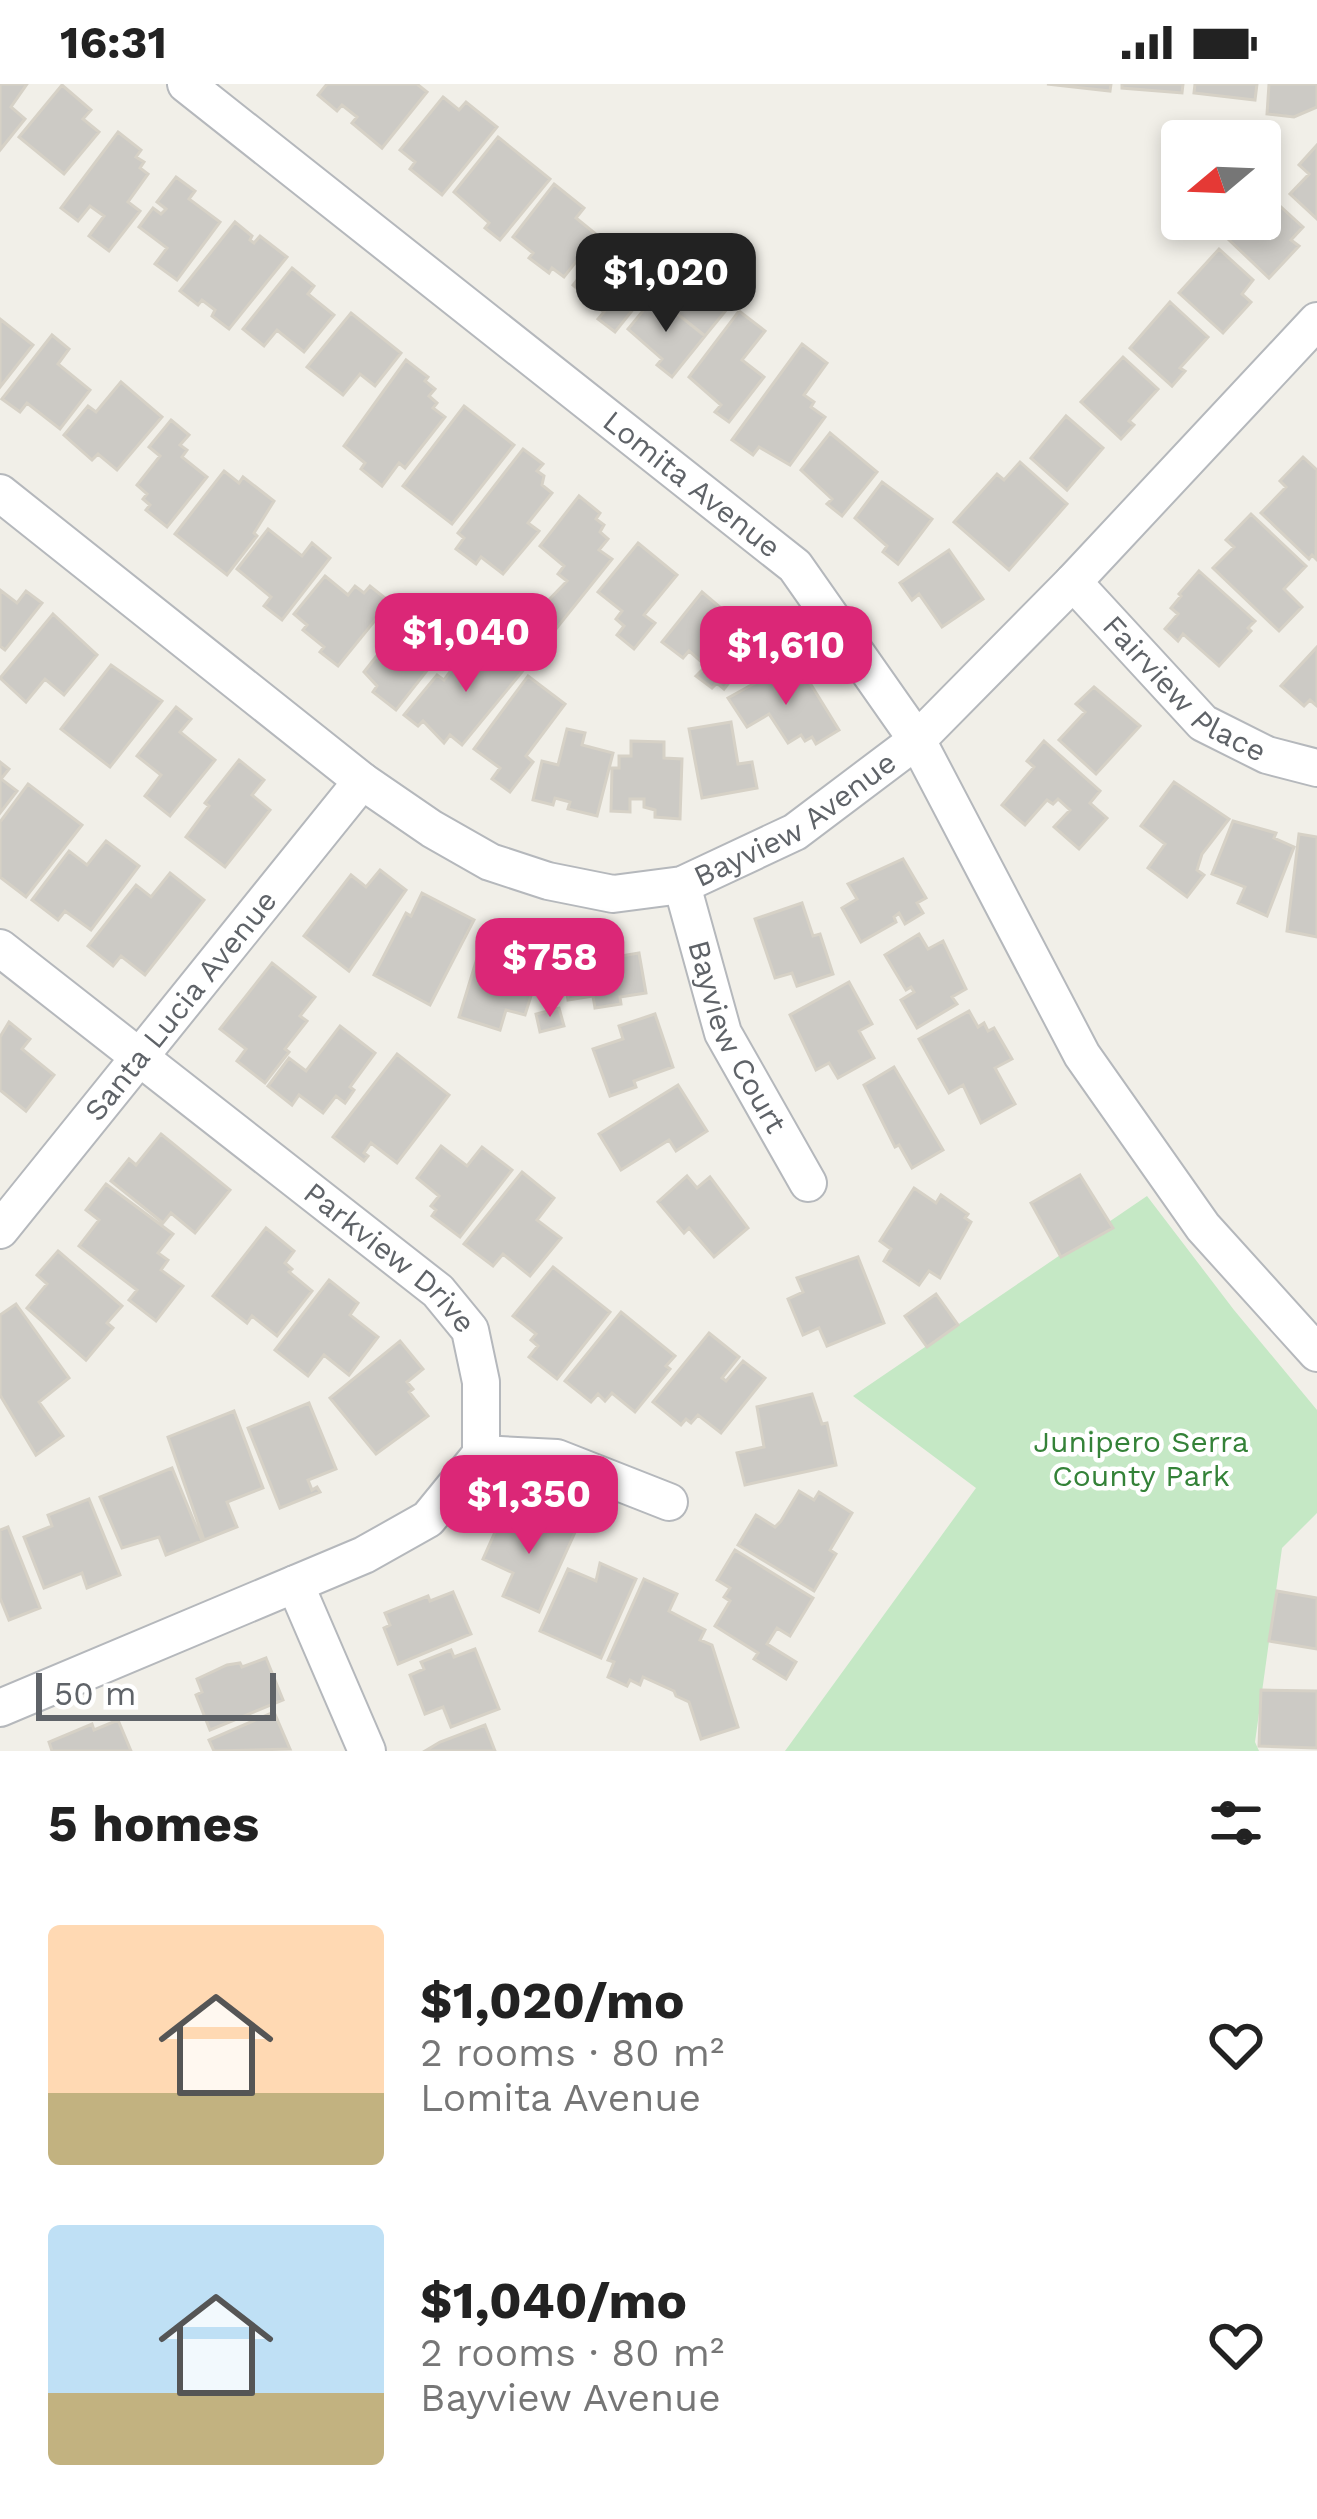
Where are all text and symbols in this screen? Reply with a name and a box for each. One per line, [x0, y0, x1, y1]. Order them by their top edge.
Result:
text: 16:31 [60, 16, 167, 69]
north arrow [1161, 120, 1281, 240]
map controls [1161, 120, 1281, 240]
pin: $1,020 [568, 233, 764, 335]
text: $1,020 [603, 249, 729, 294]
street label: Lomita Avenue [596, 403, 788, 565]
pin: $1,040 [368, 593, 564, 695]
pin: $1,610 [688, 606, 884, 708]
street label: Fairview Place [1096, 608, 1272, 769]
text: $1,040 [402, 609, 530, 654]
text: $1,610 [727, 622, 845, 667]
street label: Bayview Avenue [688, 744, 902, 894]
street label: Santa Lucia Avenue [77, 883, 284, 1128]
pin: $758 [479, 918, 621, 1020]
text: $758 [502, 934, 598, 979]
street label: Bayview Court [681, 936, 794, 1139]
street label: Parkview Drive [297, 1175, 483, 1340]
park label: Junipero Serra County Park [1033, 1424, 1249, 1493]
pin: $1,350 [431, 1455, 627, 1557]
text: $1,350 [467, 1471, 591, 1516]
scale bar [36, 1667, 276, 1720]
text: 50 m [54, 1674, 136, 1713]
icon: filters [1203, 1790, 1269, 1856]
text: 5 homes [48, 1794, 259, 1853]
text: $1,020/mo [420, 1971, 685, 2030]
icon: home [144, 1973, 288, 2117]
icon: heart [1203, 2012, 1269, 2078]
text: 2 rooms · 80 m² [420, 2030, 724, 2075]
text: Lomita Avenue [420, 2075, 701, 2120]
text: $1,040/mo [420, 2271, 687, 2330]
icon: home [144, 2273, 288, 2417]
icon: heart [1203, 2312, 1269, 2378]
text: 2 rooms · 80 m² [420, 2330, 724, 2375]
text: Bayview Avenue [420, 2375, 721, 2420]

